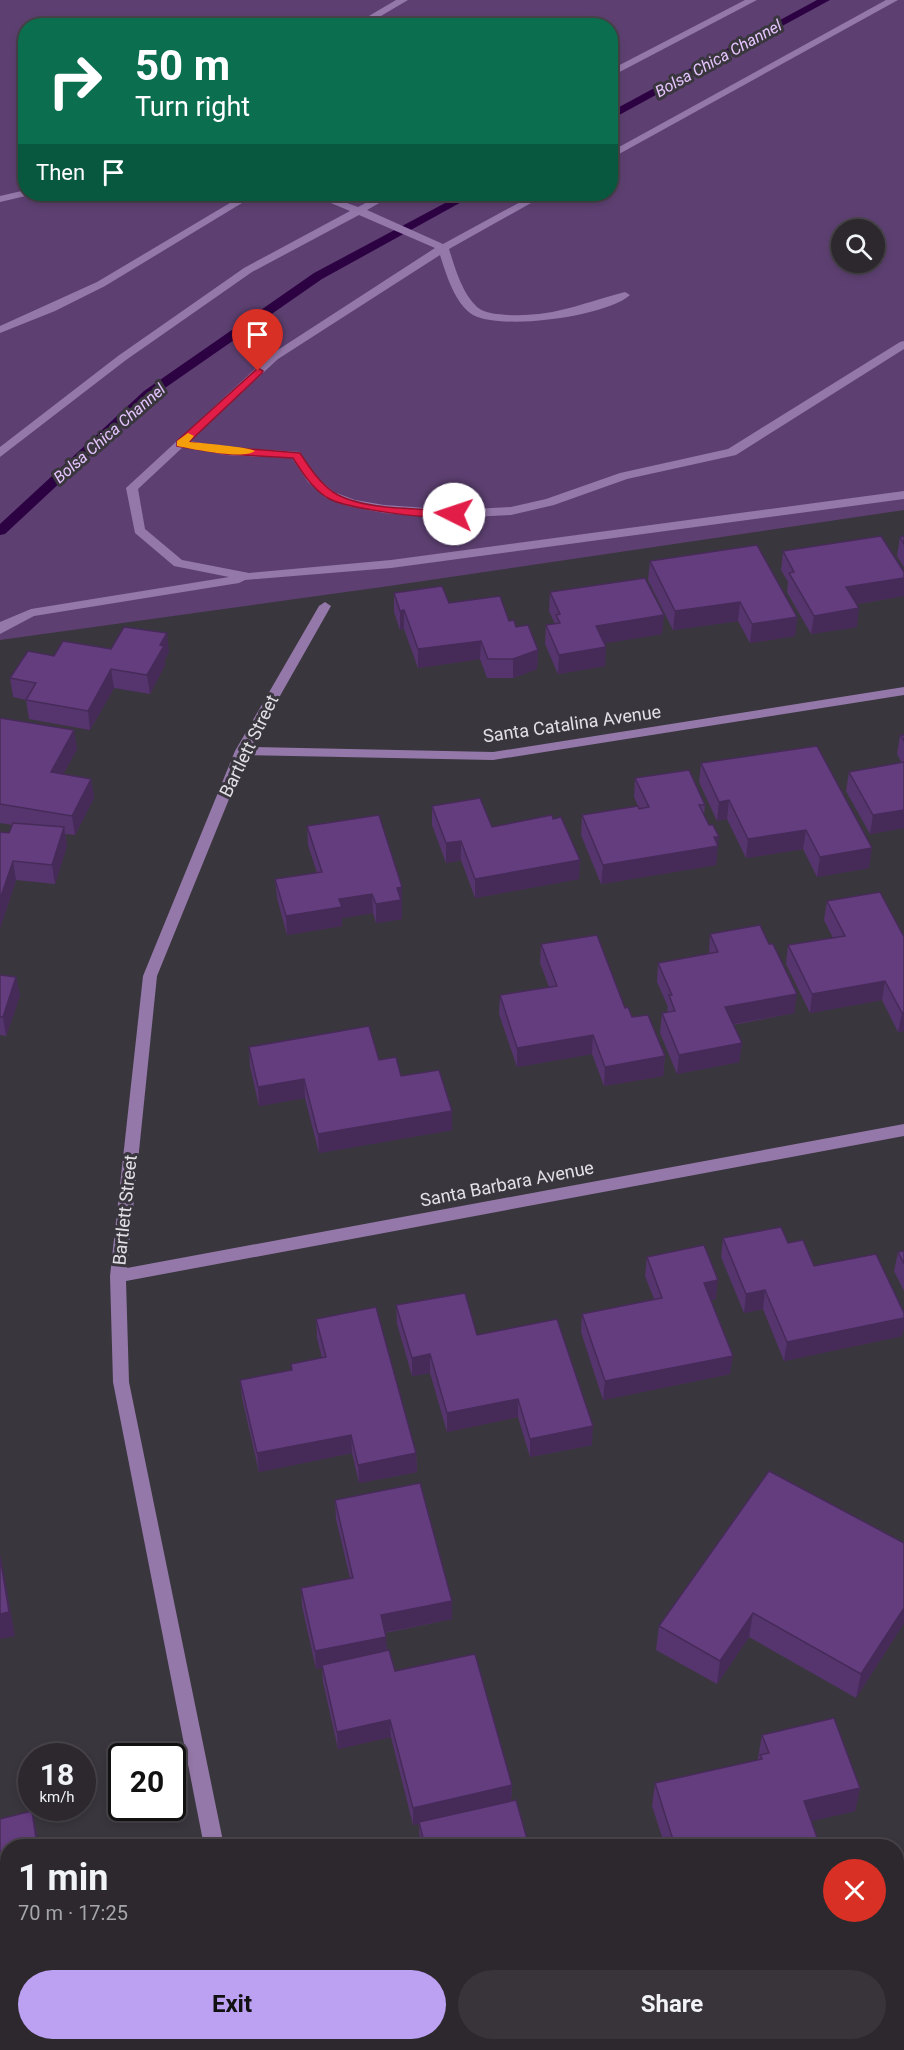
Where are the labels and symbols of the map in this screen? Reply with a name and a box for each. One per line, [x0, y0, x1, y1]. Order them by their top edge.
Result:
water label: Bolsa Chica Channel [652, 16, 785, 101]
pin [232, 309, 283, 371]
water label: Bolsa Chica Channel [50, 380, 169, 487]
position arrow [422, 482, 486, 546]
street label: Bartlett Street [215, 691, 282, 800]
street label: Santa Catalina Avenue [482, 701, 662, 746]
street label: Bartlett Street [108, 1154, 141, 1266]
street label: Santa Barbara Avenue [418, 1156, 596, 1211]
speed limit sign: 20 [108, 1743, 186, 1821]

